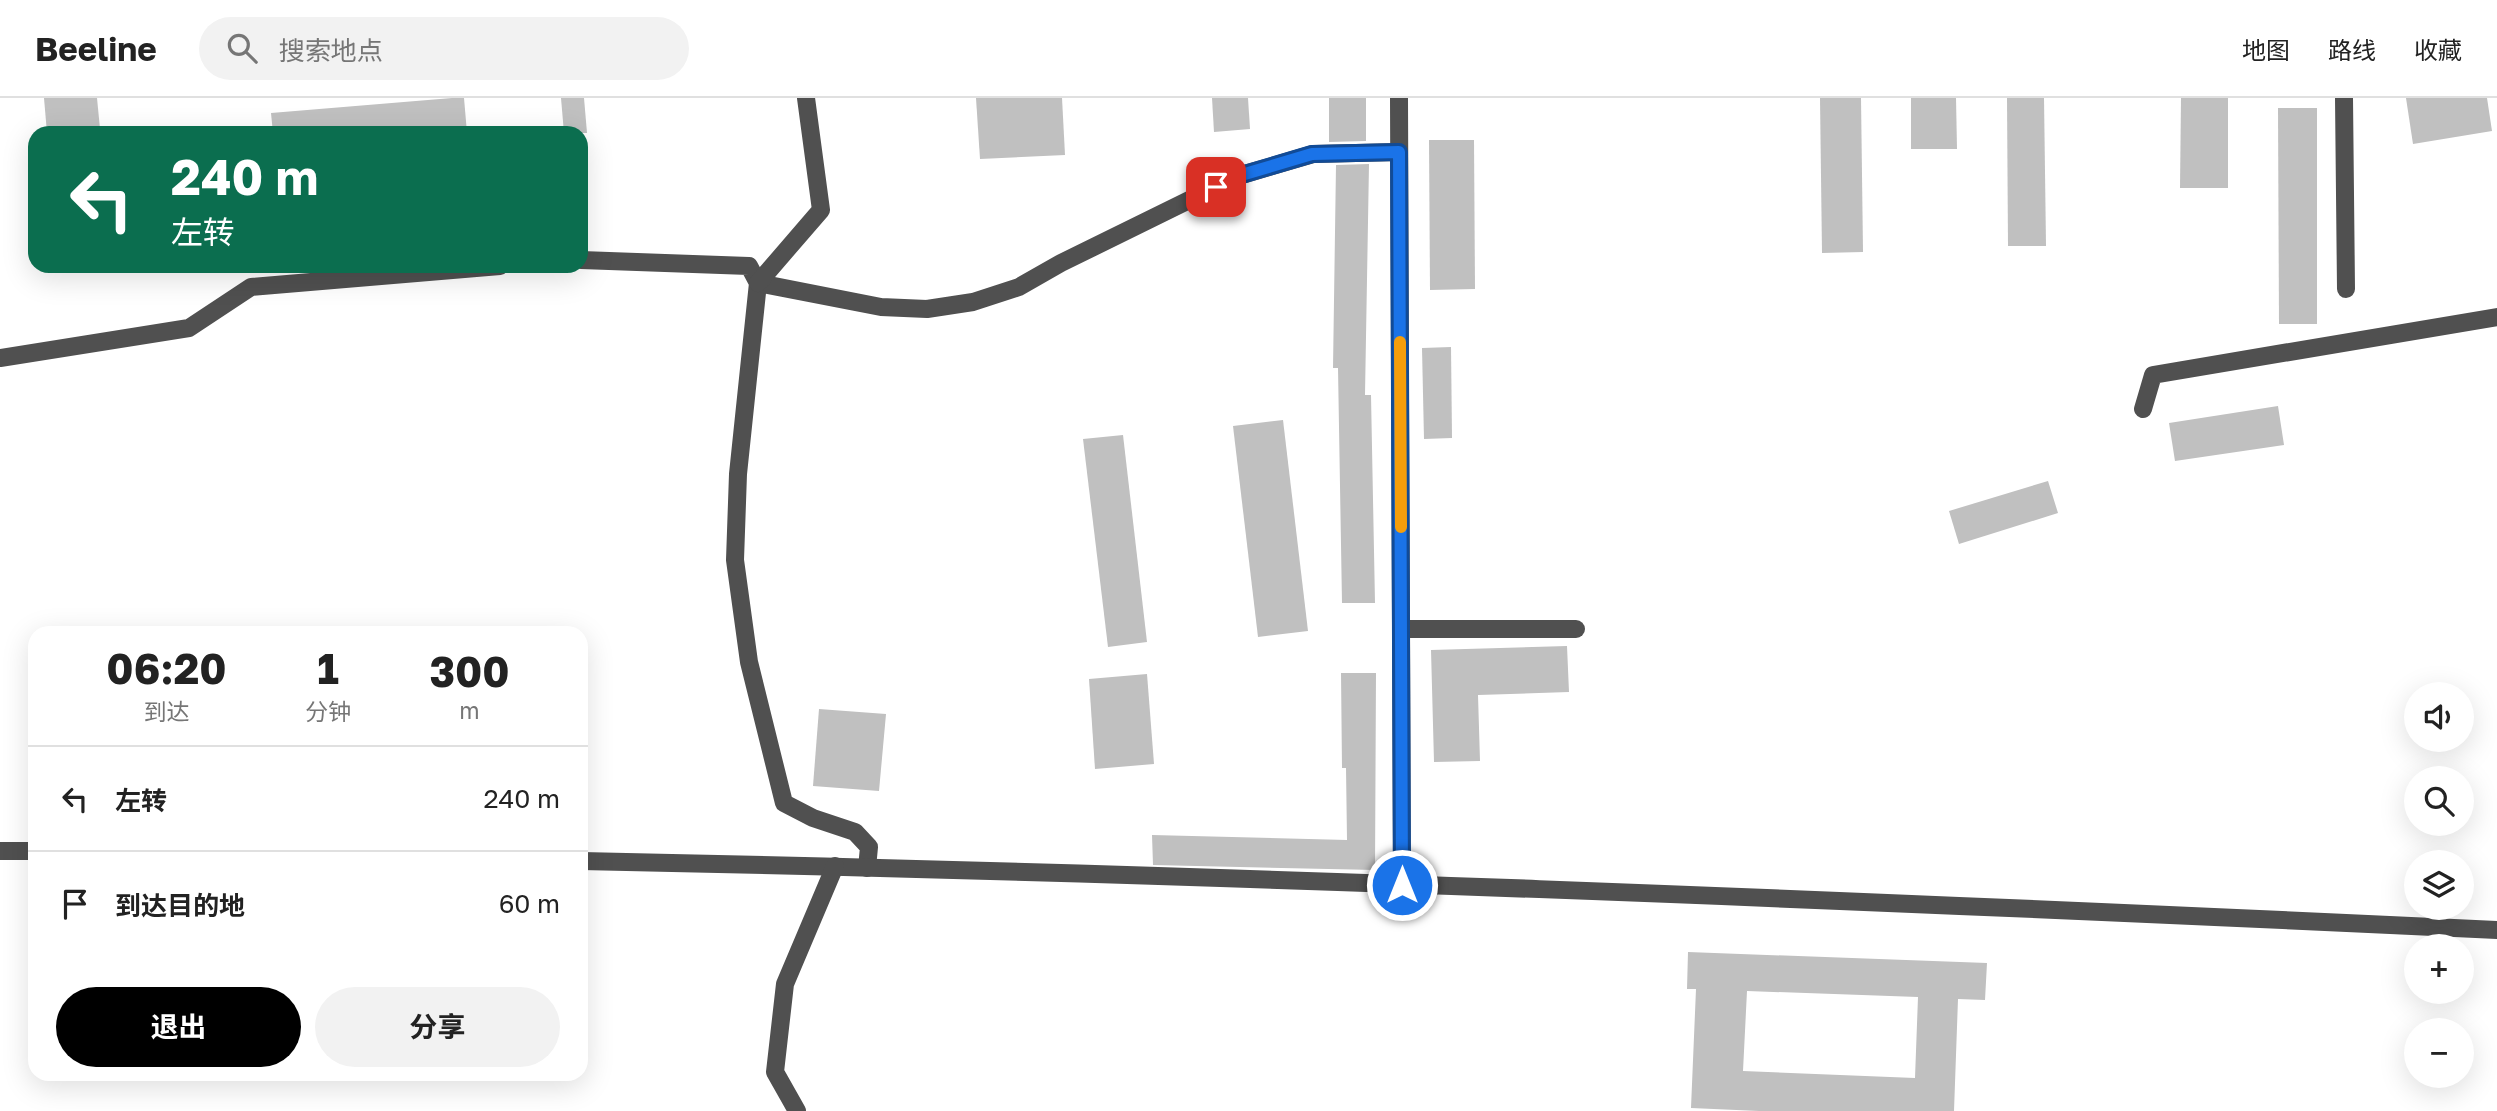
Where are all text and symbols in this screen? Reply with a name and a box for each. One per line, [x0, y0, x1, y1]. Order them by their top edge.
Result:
search box [199, 17, 689, 80]
text: Beeline [35, 29, 157, 68]
icon: search [223, 29, 261, 67]
text: 搜索地点 [279, 35, 383, 66]
text: 地图 [2242, 35, 2290, 64]
text: 路线 [2328, 35, 2376, 64]
text: 收藏 [2414, 35, 2462, 64]
text: 240 m [171, 147, 319, 206]
icon: left [56, 154, 147, 245]
pin [1186, 157, 1246, 217]
icon: arrive [1197, 168, 1235, 206]
text: 左转 [171, 213, 235, 251]
text: 06:20 [106, 643, 227, 693]
text: 1 [317, 643, 339, 693]
text: 300 [429, 646, 510, 696]
map controls [2404, 682, 2474, 1088]
button: sound [2404, 682, 2474, 752]
text: m [459, 696, 480, 724]
text: 到达 [144, 697, 190, 725]
text: 分钟 [305, 697, 351, 725]
button: search [2404, 766, 2474, 836]
icon: left [56, 780, 94, 818]
text: 240 m [483, 783, 560, 814]
text: 左转 [115, 785, 167, 816]
position arrow [1365, 848, 1439, 922]
button: layers [2404, 850, 2474, 920]
icon: arrive [56, 885, 94, 923]
text: 60 m [499, 888, 560, 919]
text: 到达目的地 [115, 890, 245, 921]
button: + [2404, 934, 2474, 1004]
button: 退出 [56, 987, 301, 1067]
button: 分享 [315, 987, 560, 1067]
button: − [2404, 1018, 2474, 1088]

